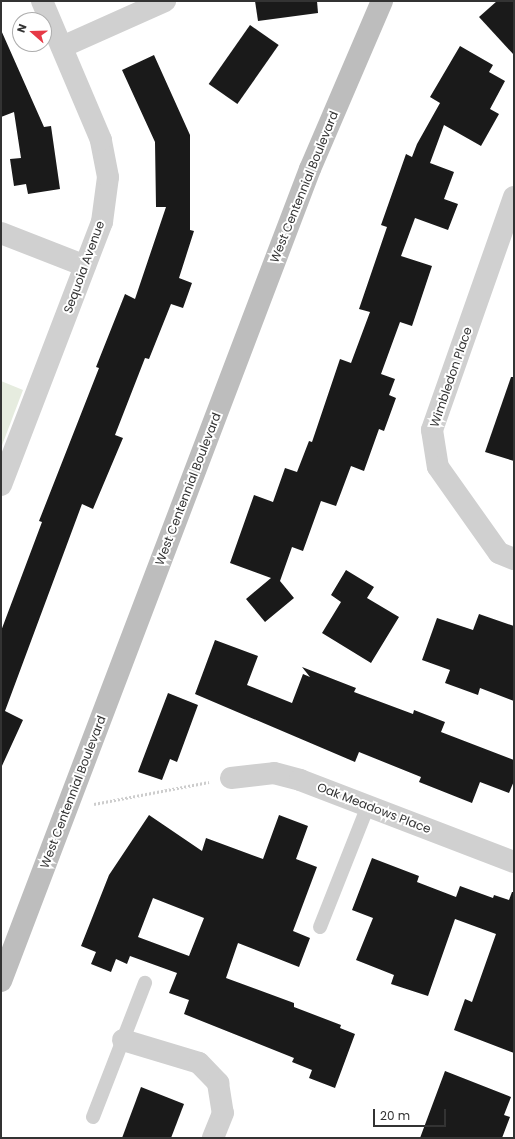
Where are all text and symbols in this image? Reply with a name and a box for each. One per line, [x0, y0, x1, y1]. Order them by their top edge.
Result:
north arrow [12, 12, 52, 52]
text: N [13, 22, 31, 35]
street label: West Centennial Boulevard [267, 109, 341, 265]
street label: Sequoia Avenue [61, 219, 107, 315]
street label: Wimbledon Place [427, 325, 475, 429]
street label: West Centennial Boulevard [152, 411, 224, 567]
street label: West Centennial Boulevard [37, 714, 109, 870]
street label: Oak Meadows Place [315, 780, 433, 836]
scale bar [375, 1101, 448, 1127]
text: 20 m [380, 1107, 410, 1124]

